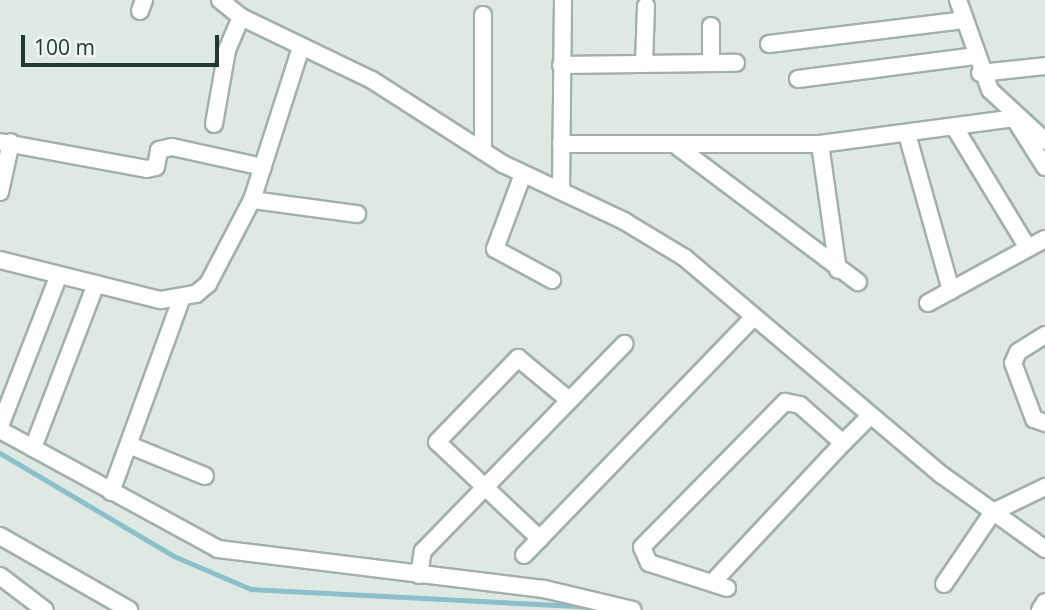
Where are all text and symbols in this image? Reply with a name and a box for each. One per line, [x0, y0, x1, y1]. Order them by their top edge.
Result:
scale bar [24, 21, 222, 65]
text: 100 m [34, 33, 95, 61]

